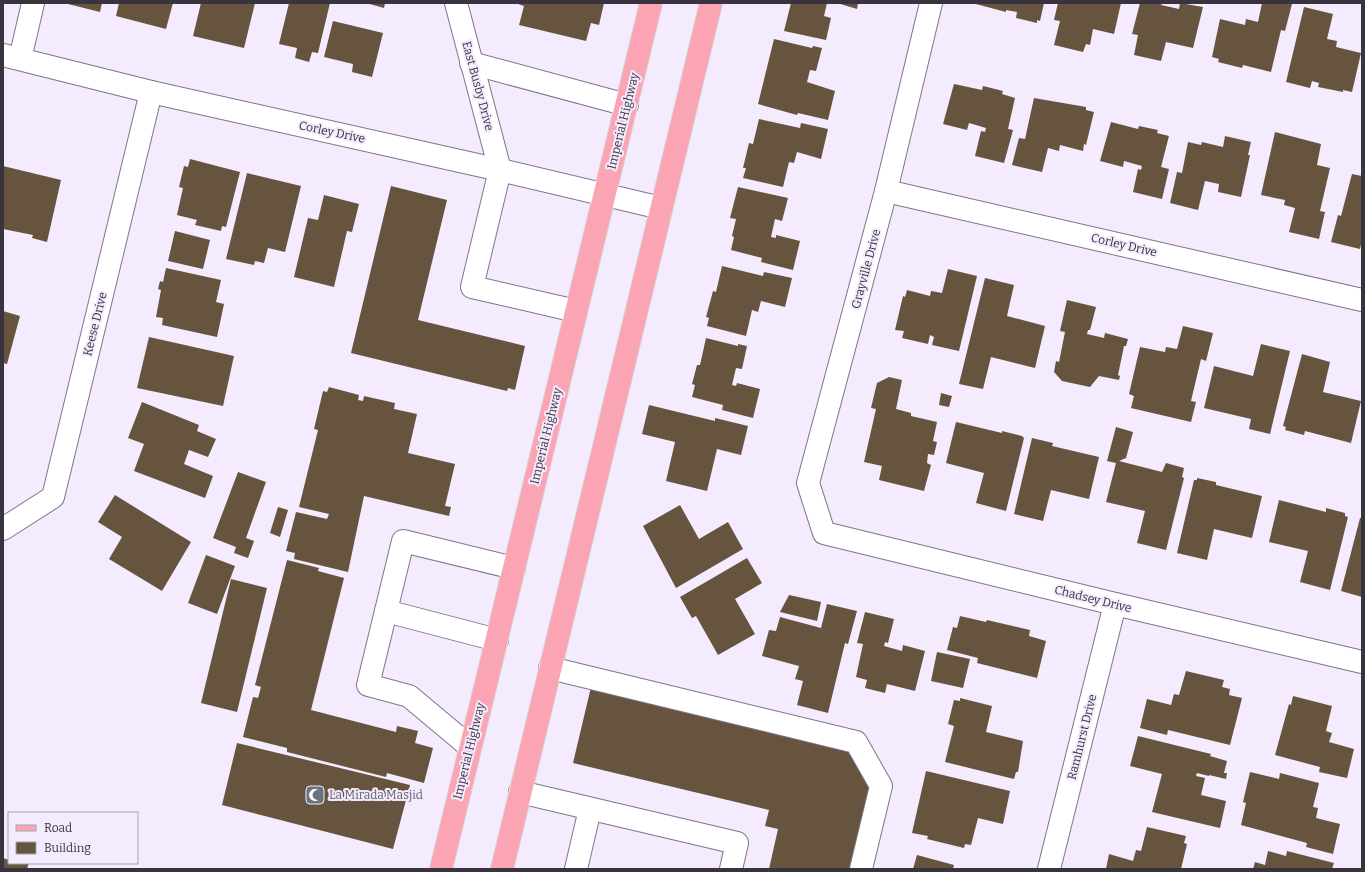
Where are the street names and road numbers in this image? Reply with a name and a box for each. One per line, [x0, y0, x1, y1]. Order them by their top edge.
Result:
street label: East Busby Drive [459, 40, 497, 132]
street label: Imperial Highway [604, 71, 642, 171]
street label: Corley Drive [298, 118, 366, 146]
street label: Grayville Drive [849, 228, 883, 310]
street label: Corley Drive [1090, 231, 1158, 259]
street label: Keese Drive [80, 291, 110, 357]
street label: Imperial Highway [527, 386, 565, 486]
street label: Chadsey Drive [1053, 583, 1133, 615]
street label: Ramhurst Drive [1065, 693, 1099, 781]
street label: Imperial Highway [450, 701, 488, 801]

